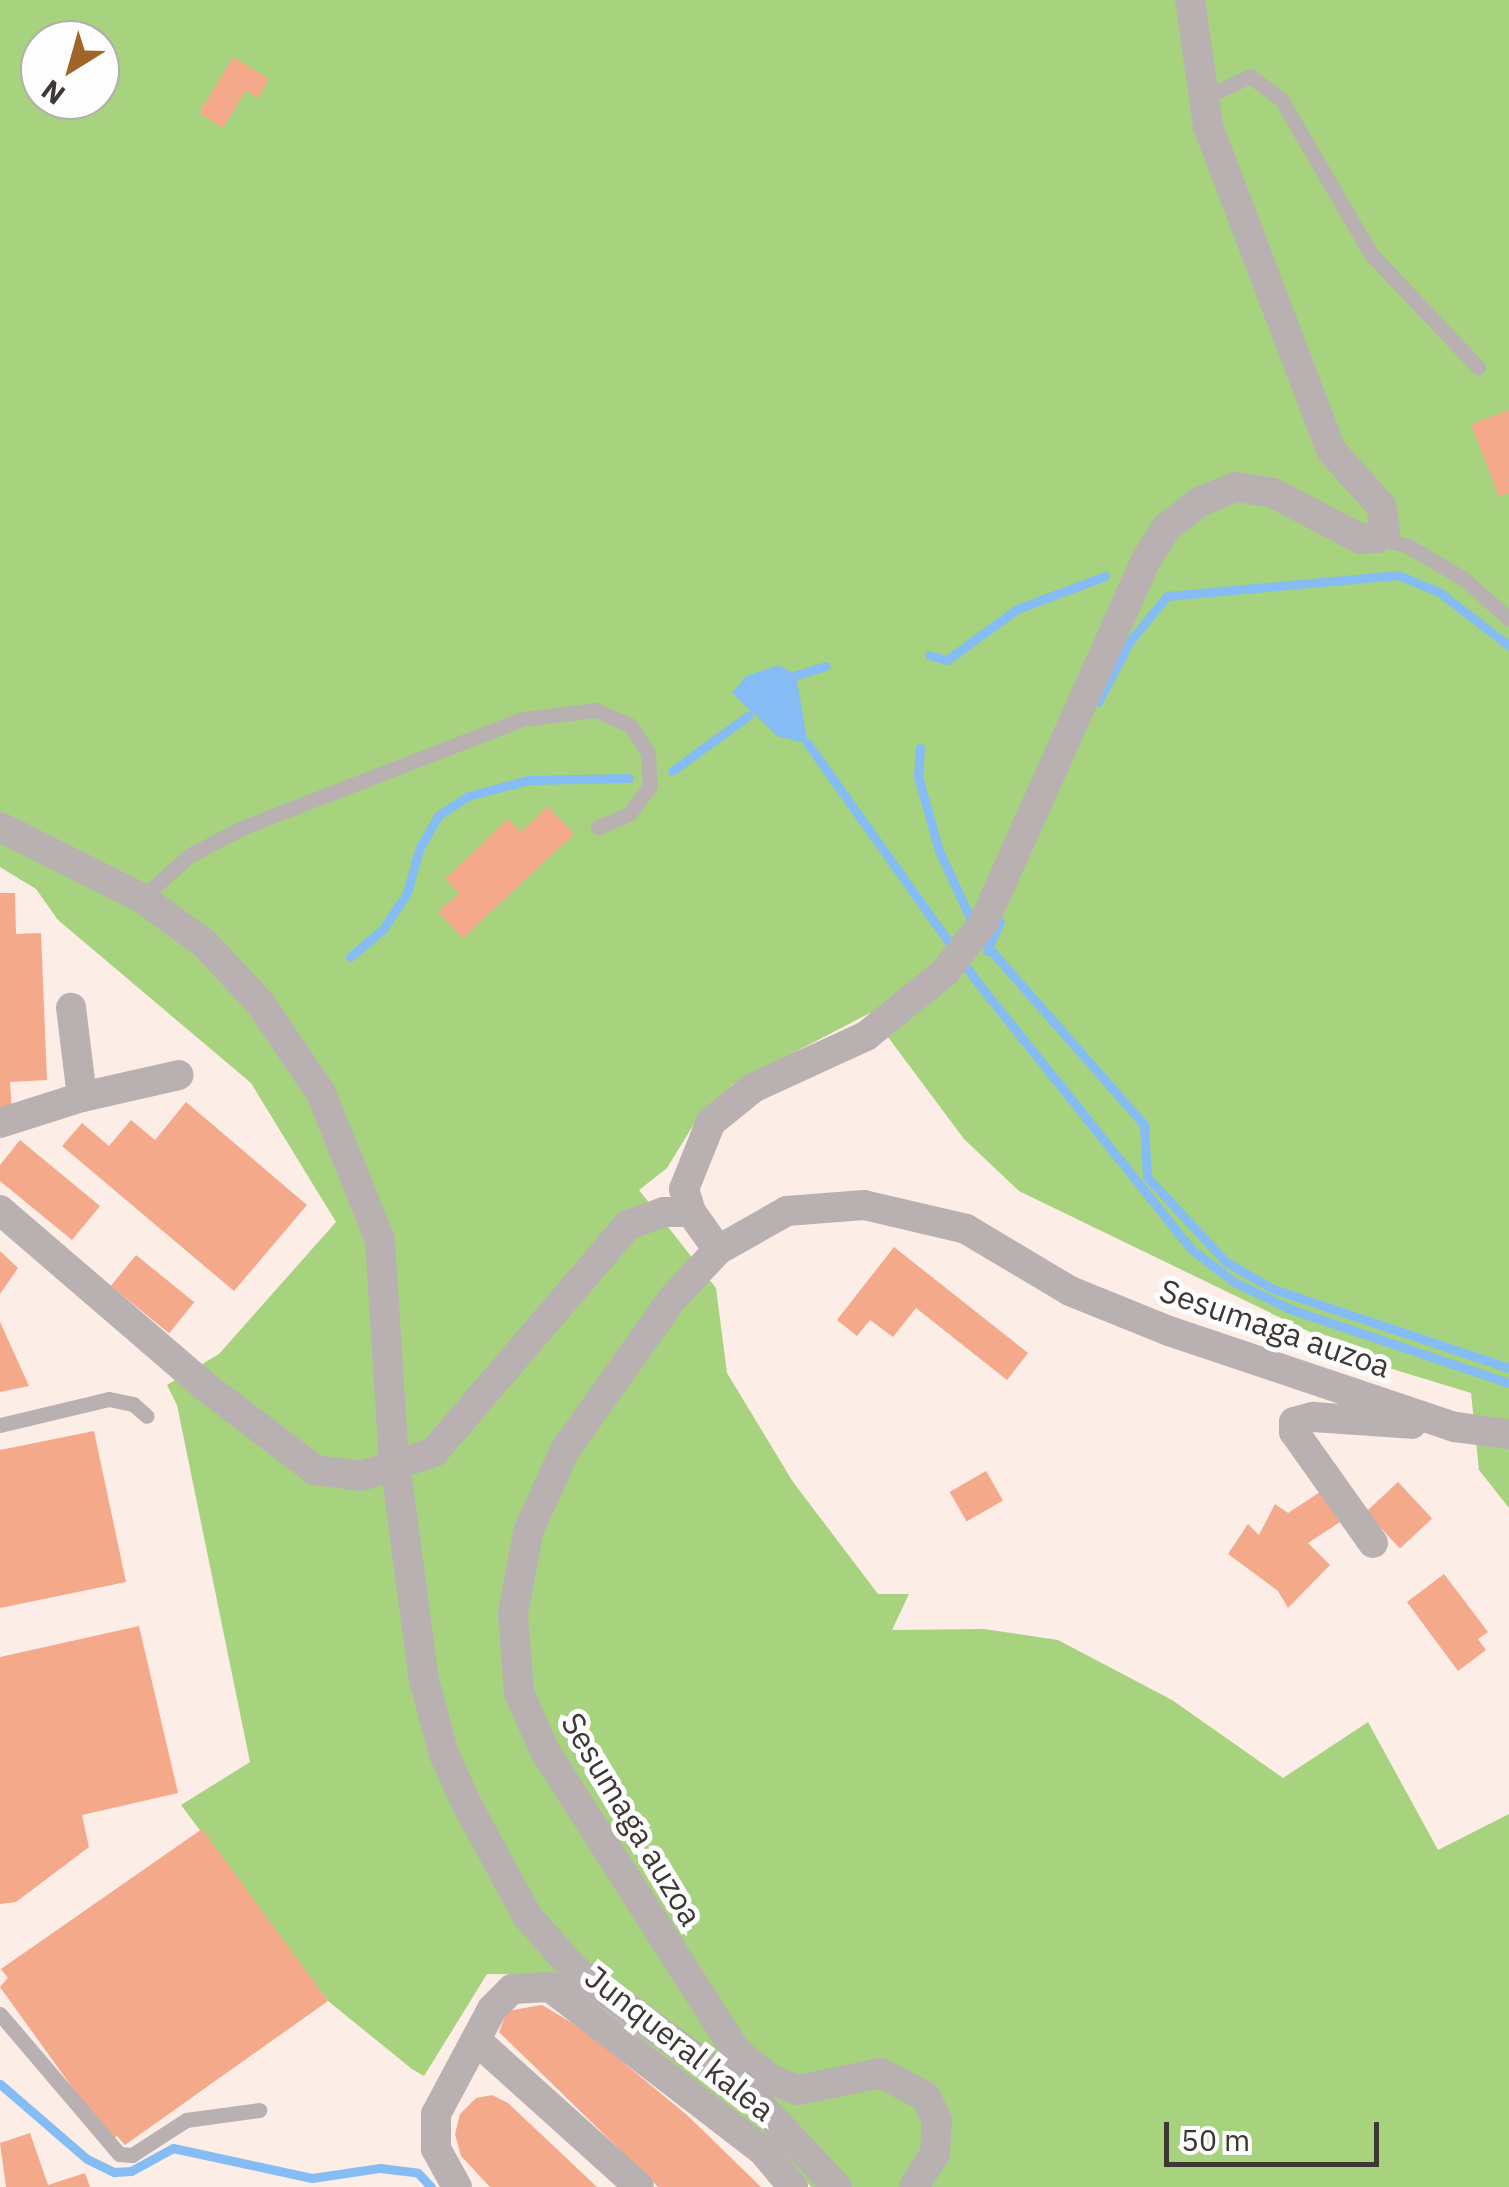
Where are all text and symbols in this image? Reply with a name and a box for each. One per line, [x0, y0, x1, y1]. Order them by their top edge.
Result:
north arrow [20, 20, 120, 120]
text: N [34, 72, 72, 114]
street label: Sesumaga auzoa [1155, 1271, 1395, 1385]
street label: Sesumaga auzoa [553, 1706, 711, 1932]
street label: Junqueral kalea [578, 1957, 782, 2129]
scale bar [1169, 2102, 1384, 2164]
text: 50 m [1181, 2120, 1250, 2159]

